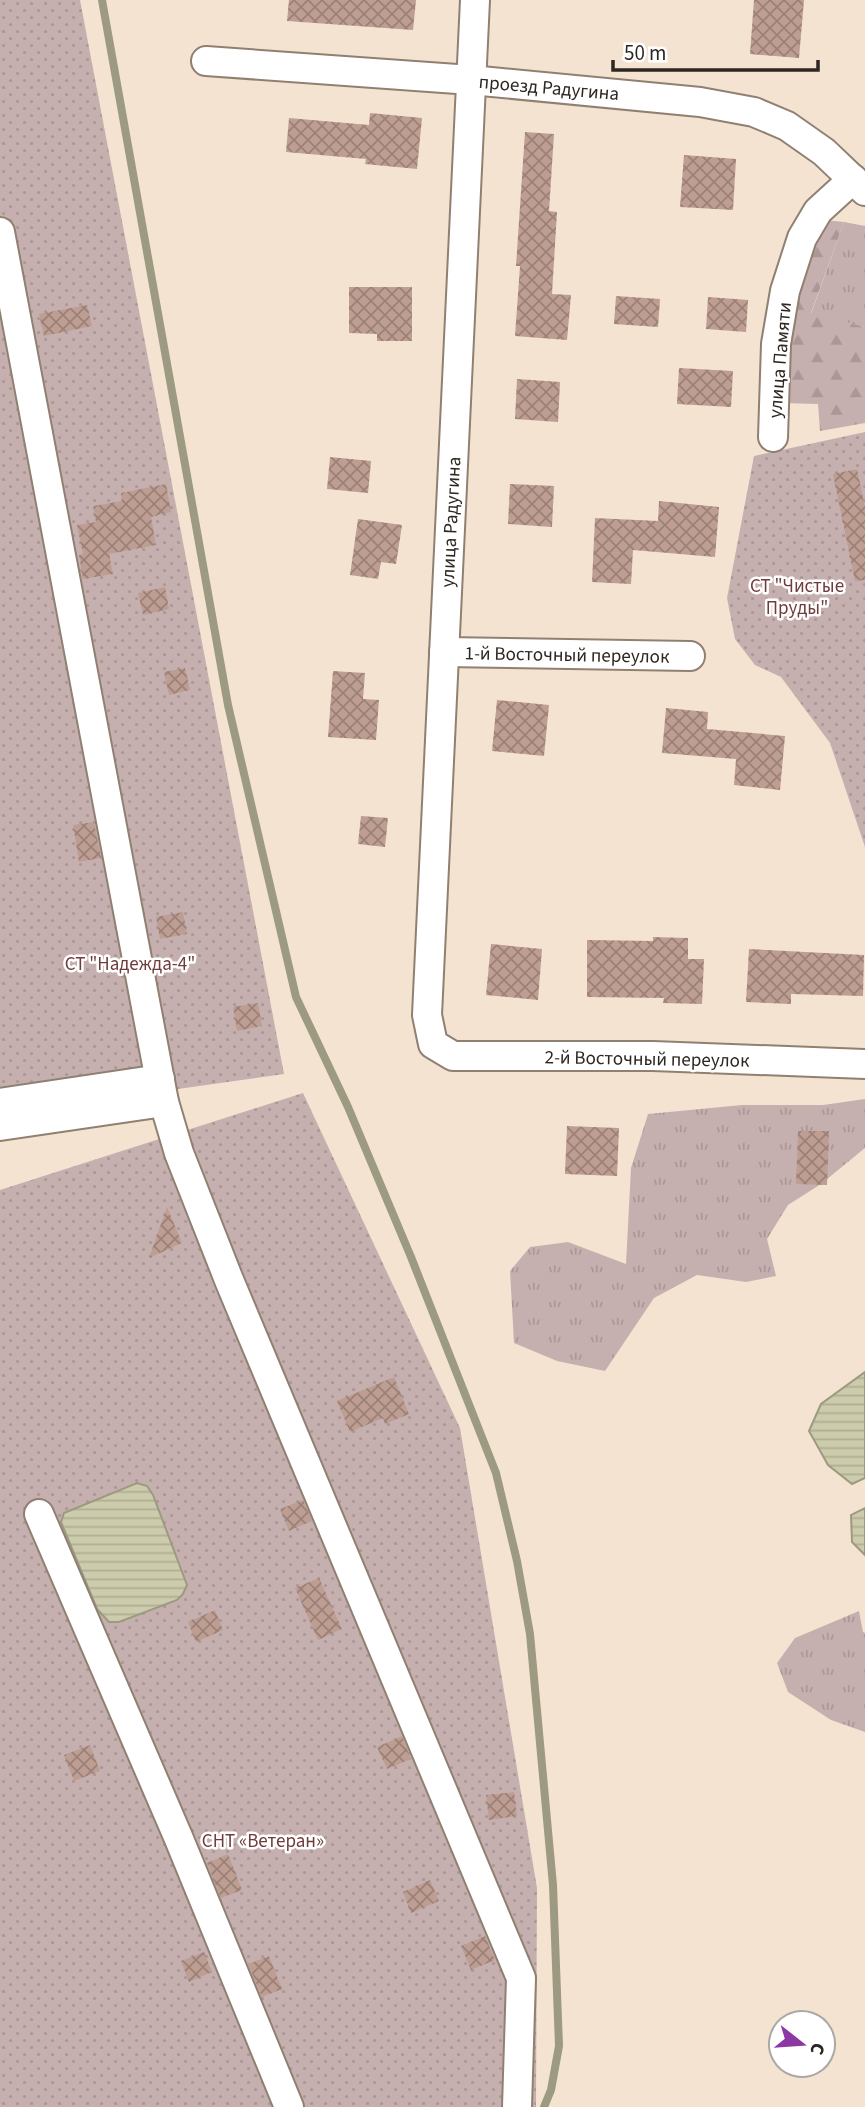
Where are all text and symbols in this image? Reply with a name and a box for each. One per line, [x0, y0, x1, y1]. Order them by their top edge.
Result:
scale bar [613, 28, 818, 72]
text: 50 m [624, 38, 666, 68]
street label: проезд Радугина [478, 69, 620, 108]
street label: улица Памяти [762, 301, 799, 419]
street label: улица Радугина [435, 456, 468, 588]
park label: СТ "Чистые Пруды" [750, 573, 844, 622]
street label: 1-й Восточный переулок [464, 640, 670, 671]
park label: СТ "Надежда-4" [65, 951, 195, 978]
street label: 2-й Восточный переулок [544, 1044, 750, 1075]
park label: СНТ «Ветеран» [202, 1828, 324, 1855]
north arrow [767, 2009, 837, 2079]
text: С [802, 2039, 831, 2058]

